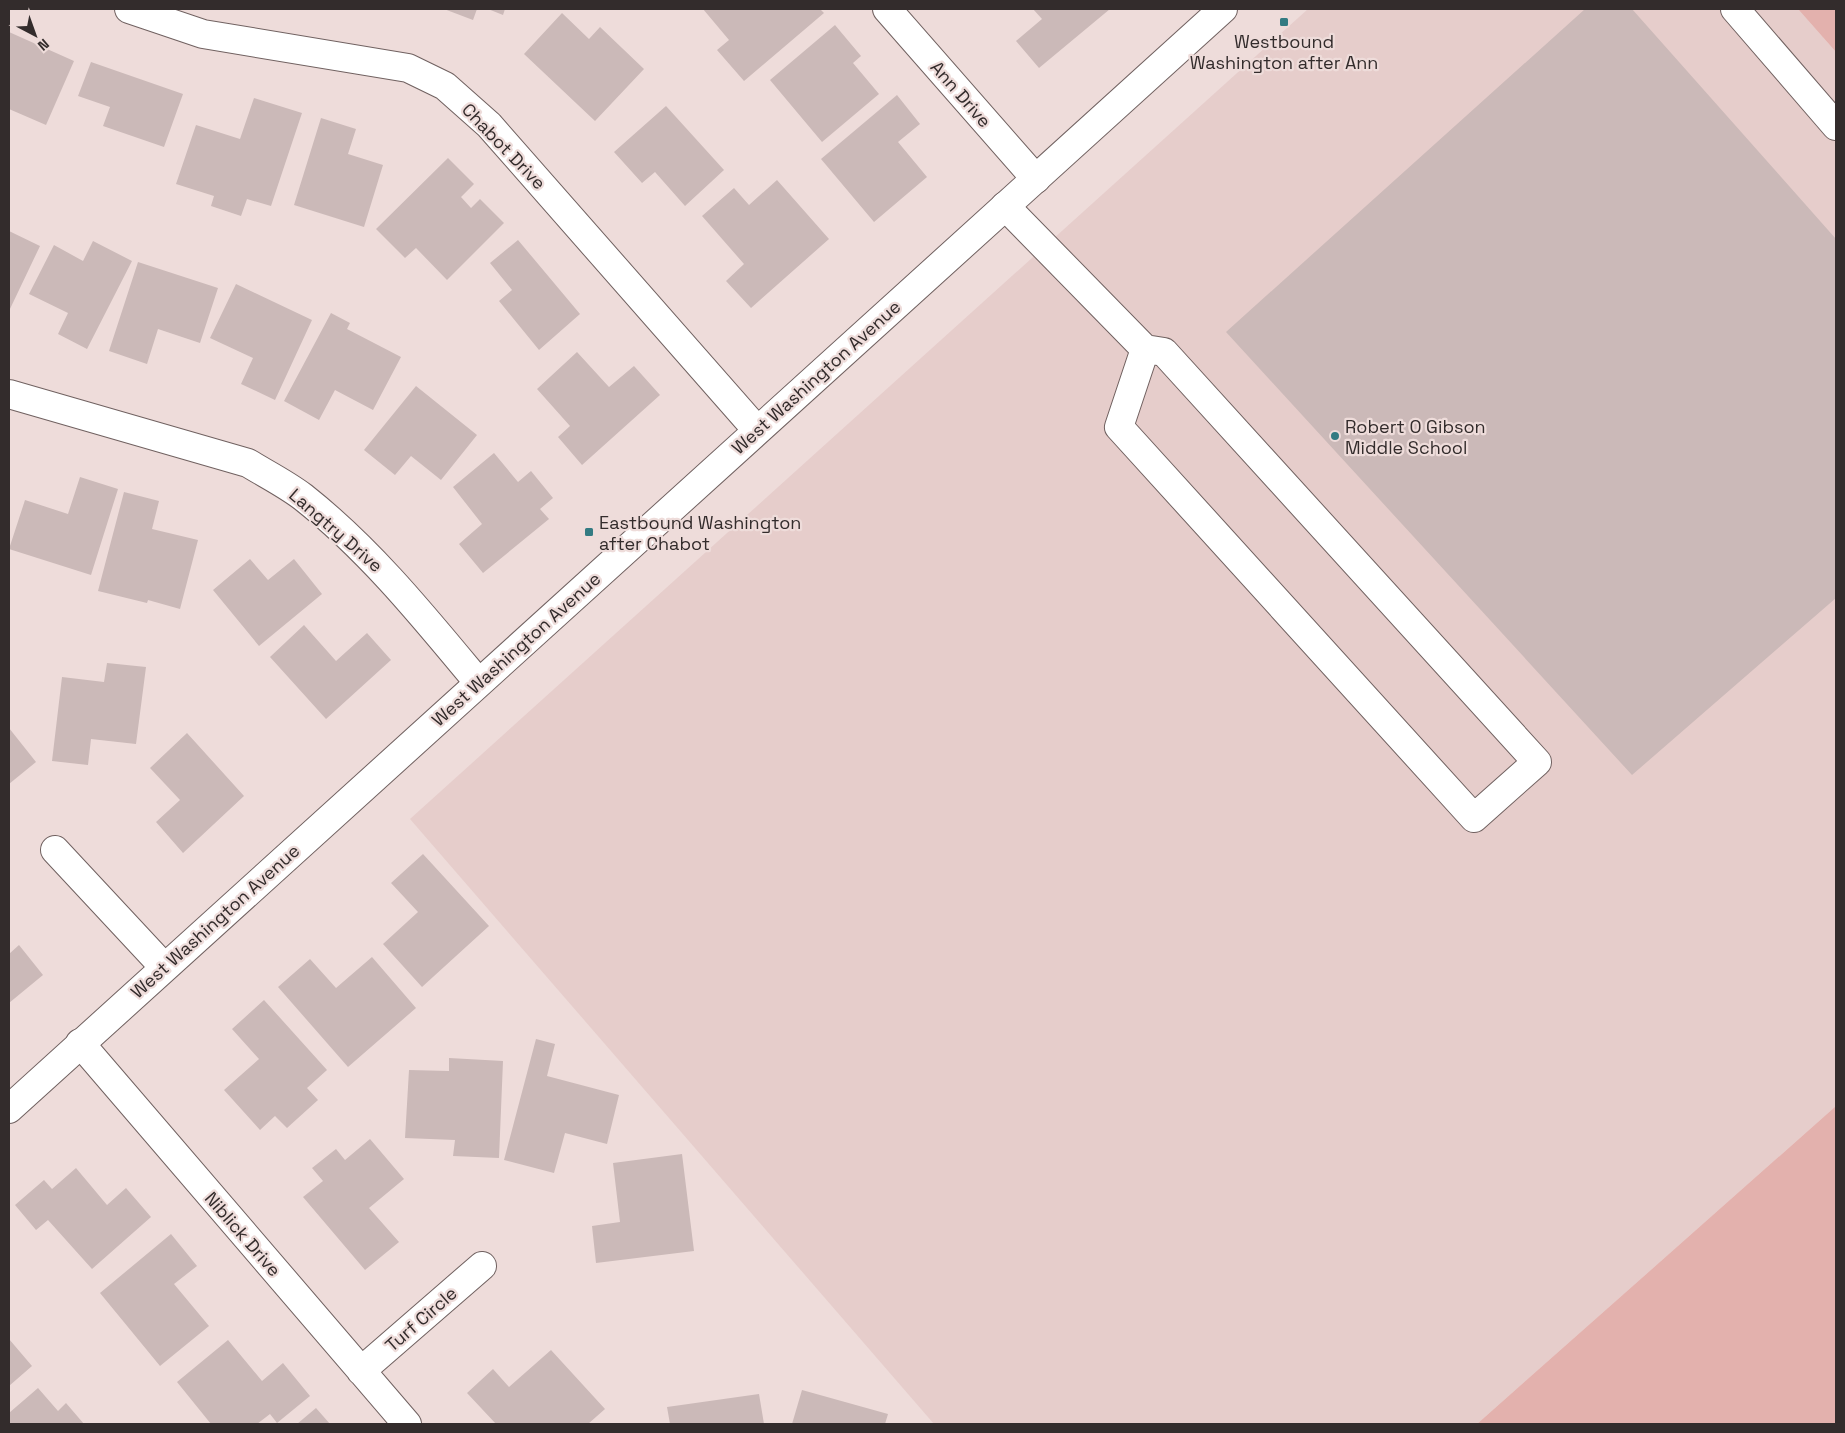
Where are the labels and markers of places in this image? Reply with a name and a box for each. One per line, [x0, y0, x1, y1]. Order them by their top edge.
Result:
marker: Westbound Washington after Ann [1278, 16, 1290, 28]
place label: Westbound Washington after Ann [1190, 30, 1378, 74]
place label: Robert O Gibson Middle School [1345, 415, 1486, 459]
marker: Robert O Gibson Middle School [1329, 430, 1341, 442]
place label: Eastbound Washington after Chabot [599, 511, 801, 555]
marker: Eastbound Washington after Chabot [583, 526, 595, 538]

